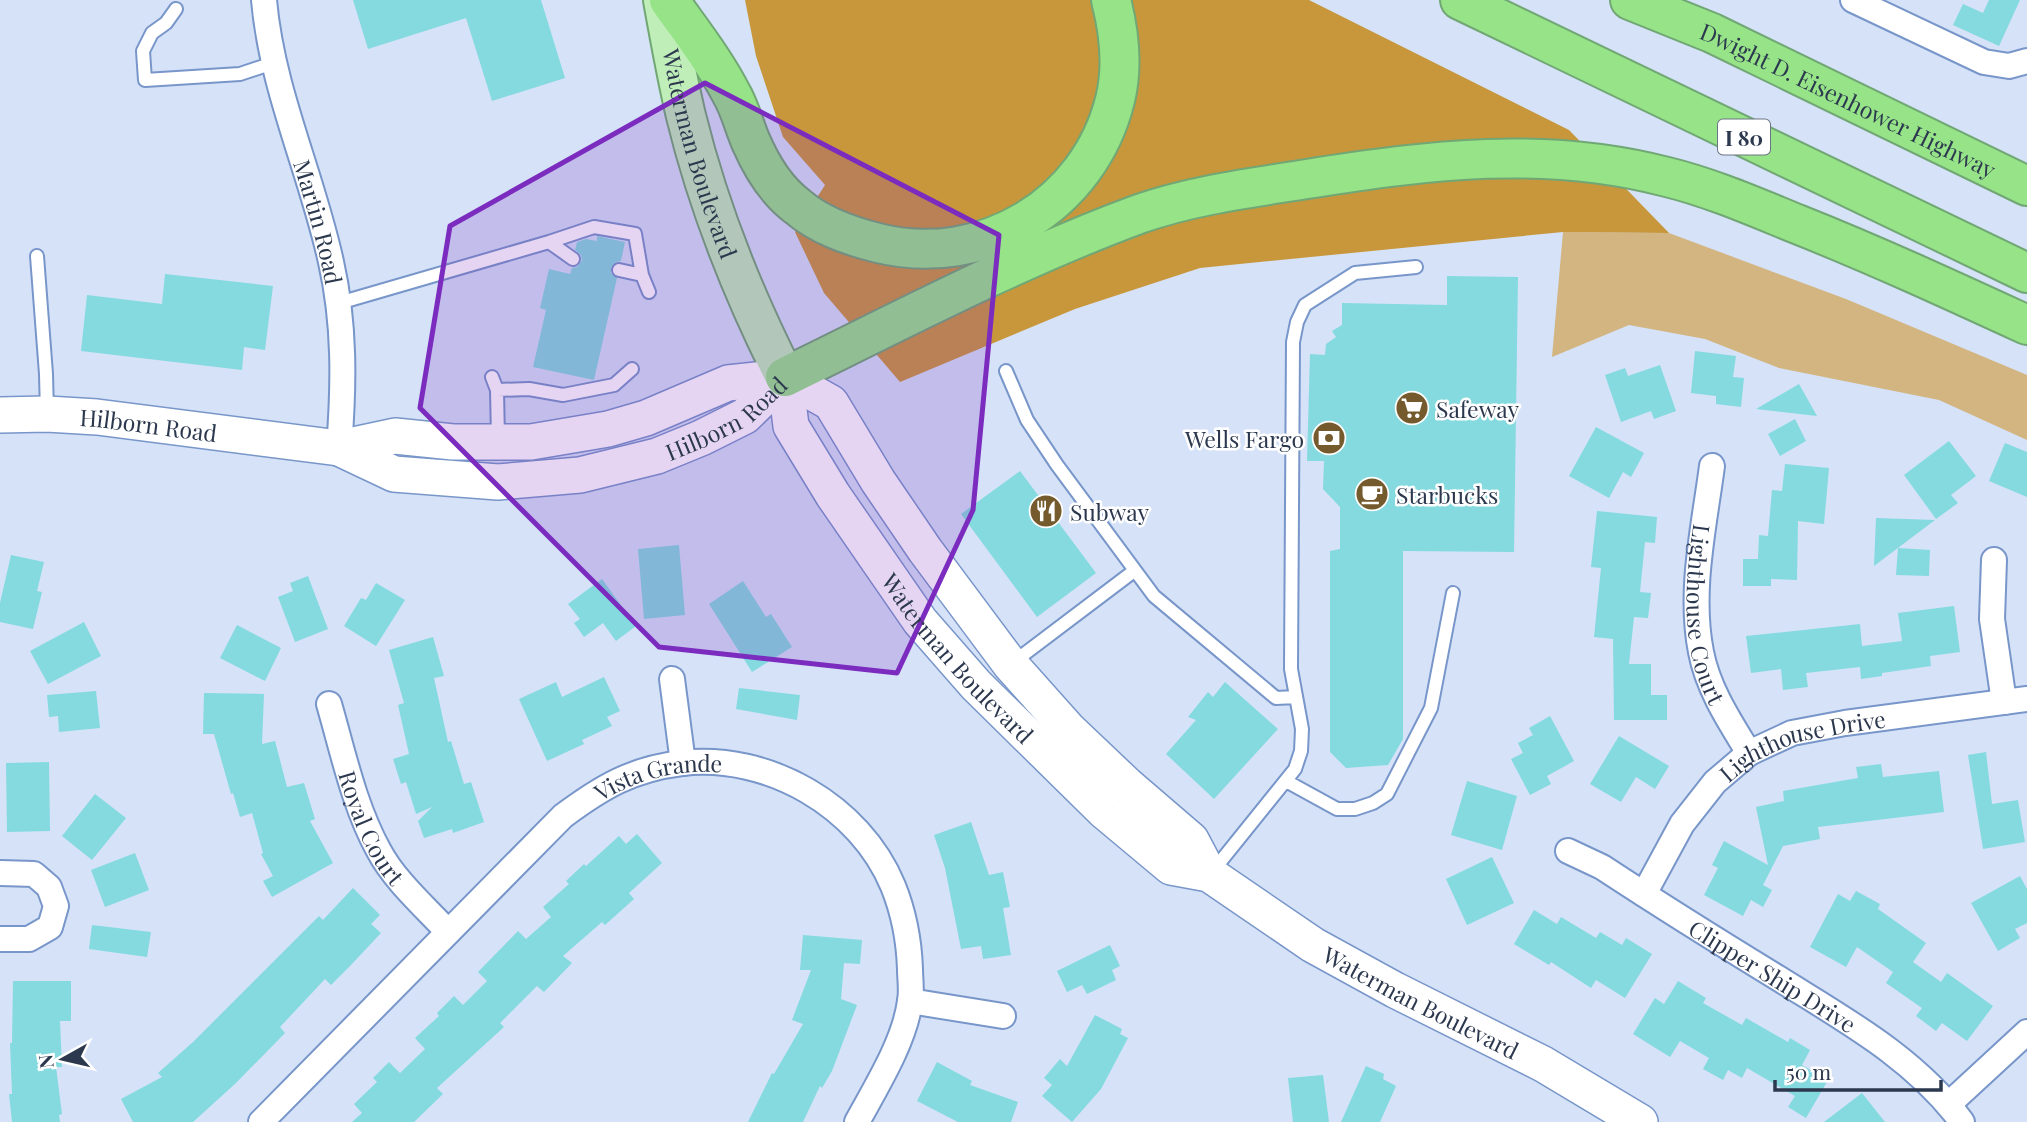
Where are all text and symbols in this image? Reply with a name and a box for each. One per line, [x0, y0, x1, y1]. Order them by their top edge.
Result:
street label: Dwight D. Eisenhower Highway [1696, 15, 2002, 184]
street label: Waterman Boulevard [657, 45, 745, 262]
road number: I 80 [1718, 120, 1770, 154]
street label: Martin Road [287, 155, 351, 287]
street label: Hilborn Road [660, 369, 793, 467]
supermarket icon: Safeway [1393, 389, 1431, 427]
place label: Safeway [1436, 393, 1520, 424]
street label: Hilborn Road [79, 400, 219, 448]
bank icon: Wells Fargo [1310, 419, 1348, 457]
place label: Wells Fargo [1184, 423, 1304, 454]
cafe icon: Starbucks [1353, 475, 1391, 513]
place label: Starbucks [1396, 479, 1498, 510]
restaurant icon: Subway [1027, 492, 1065, 530]
place label: Subway [1070, 496, 1149, 527]
street label: Lighthouse Court [1681, 522, 1733, 710]
street label: Waterman Boulevard [875, 566, 1041, 749]
street label: Lighthouse Drive [1712, 702, 1887, 788]
street label: Vista Grande [587, 746, 723, 807]
street label: Royal Court [333, 767, 412, 892]
street label: Clipper Ship Drive [1684, 912, 1863, 1039]
street label: Waterman Boulevard [1317, 938, 1524, 1065]
north arrow [28, 1024, 98, 1094]
scale bar [1775, 1048, 1941, 1092]
text: N [31, 1053, 59, 1070]
text: 50 m [1786, 1057, 1832, 1085]

